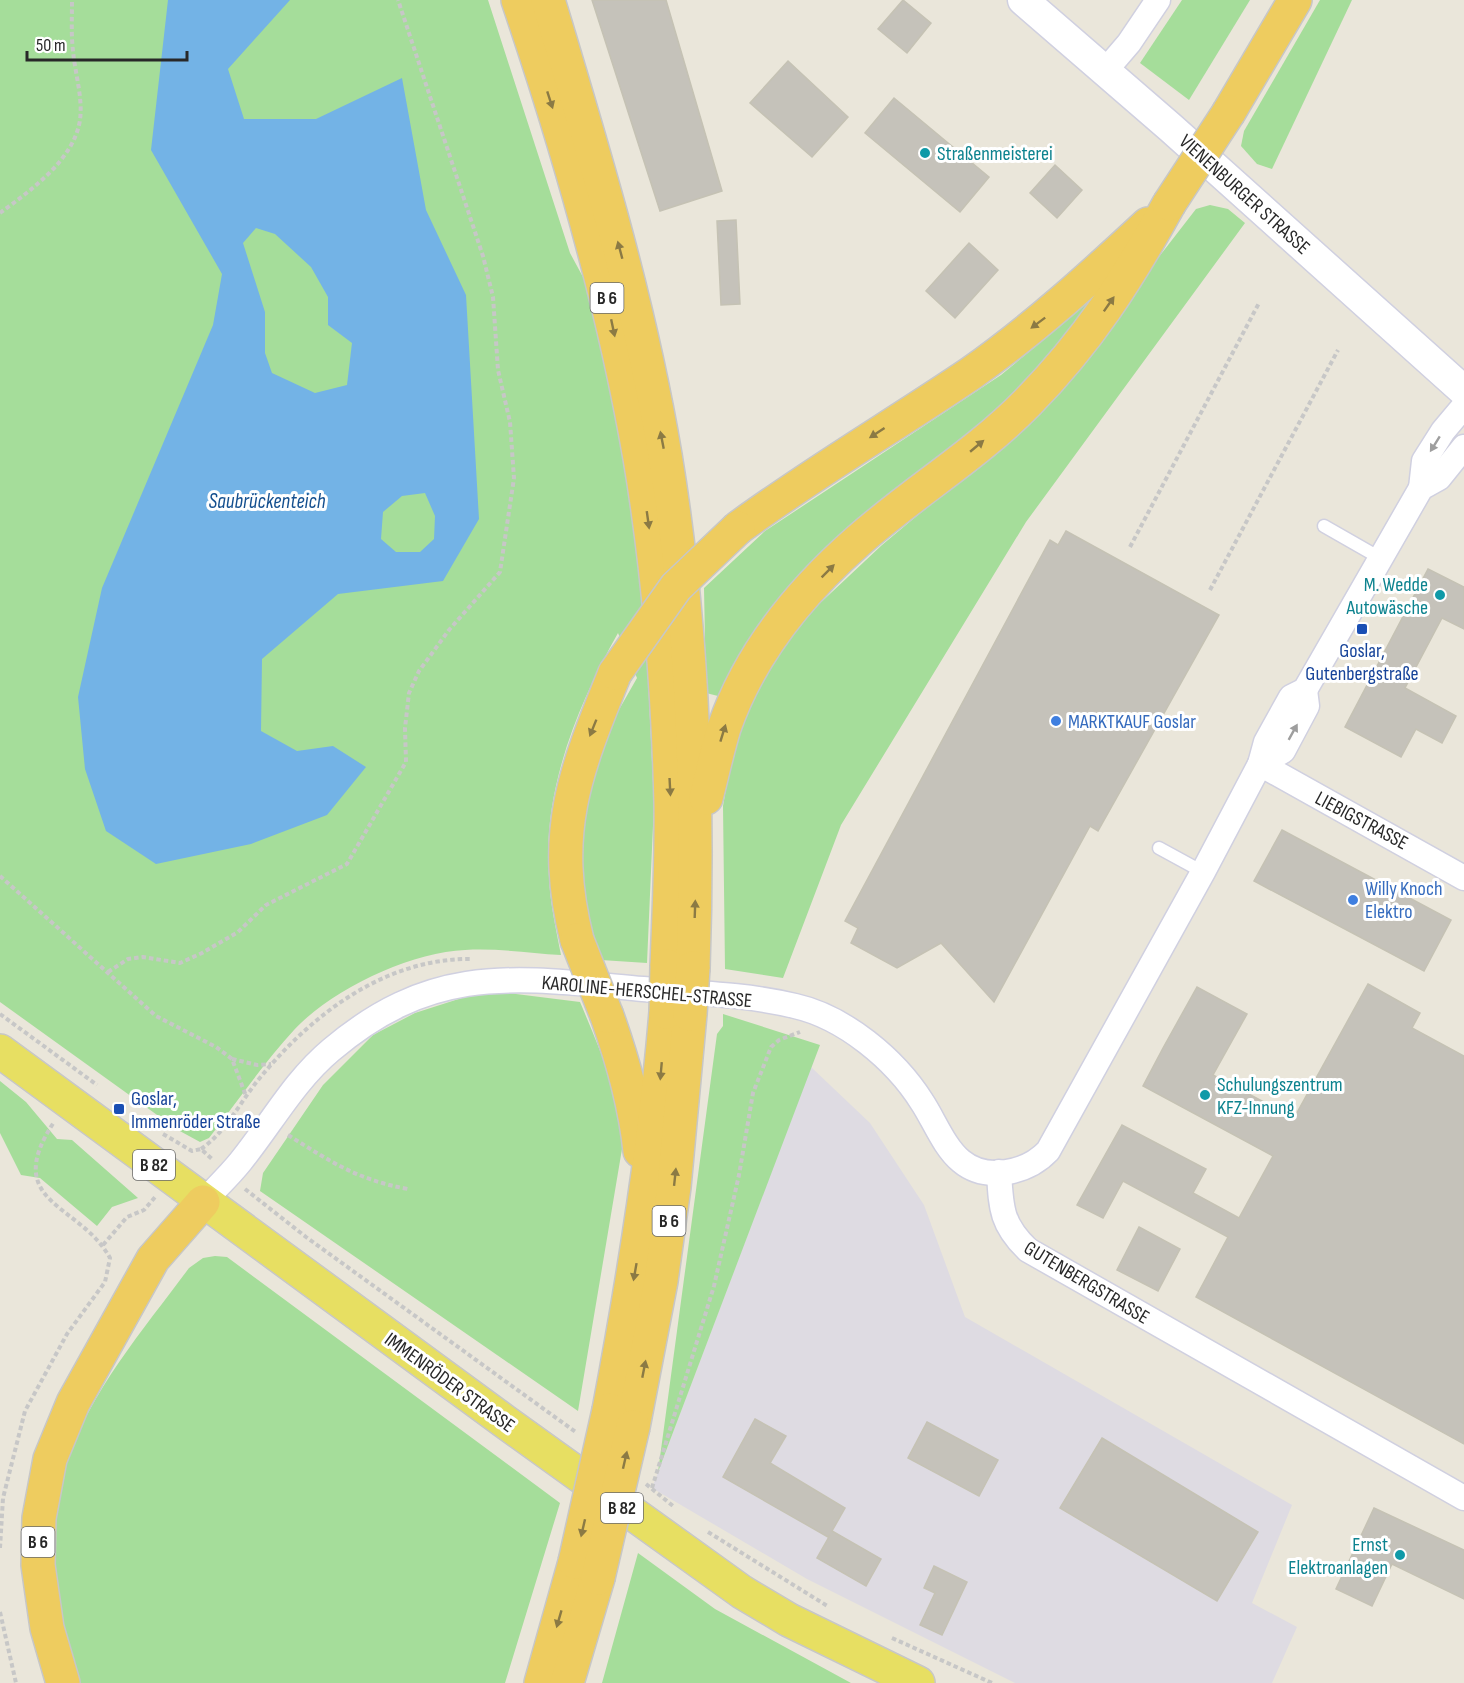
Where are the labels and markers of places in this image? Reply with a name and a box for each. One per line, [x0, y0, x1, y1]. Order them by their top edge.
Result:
place label: Straßenmeisterei [937, 142, 1053, 166]
marker: Straßenmeisterei [918, 146, 932, 160]
place label: M. Wedde Autowäsche [1345, 573, 1428, 620]
marker: M. Wedde Autowäsche [1433, 588, 1447, 602]
marker: Goslar, Gutenbergstraße [1355, 622, 1369, 636]
place label: Goslar, Gutenbergstraße [1305, 639, 1419, 686]
place label: MARKTKAUF Goslar [1068, 710, 1196, 734]
marker: MARKTKAUF Goslar [1049, 714, 1063, 728]
place label: Willy Knoch Elektro [1365, 877, 1442, 924]
marker: Willy Knoch Elektro [1346, 893, 1360, 907]
place label: Schulungszentrum KFZ-Innung [1217, 1073, 1343, 1120]
place label: Goslar, Immenröder Straße [131, 1087, 261, 1134]
marker: Schulungszentrum KFZ-Innung [1198, 1088, 1212, 1102]
marker: Goslar, Immenröder Straße [112, 1102, 126, 1116]
place label: Ernst Elektroanlagen [1288, 1533, 1388, 1580]
marker: Ernst Elektroanlagen [1393, 1548, 1407, 1562]

